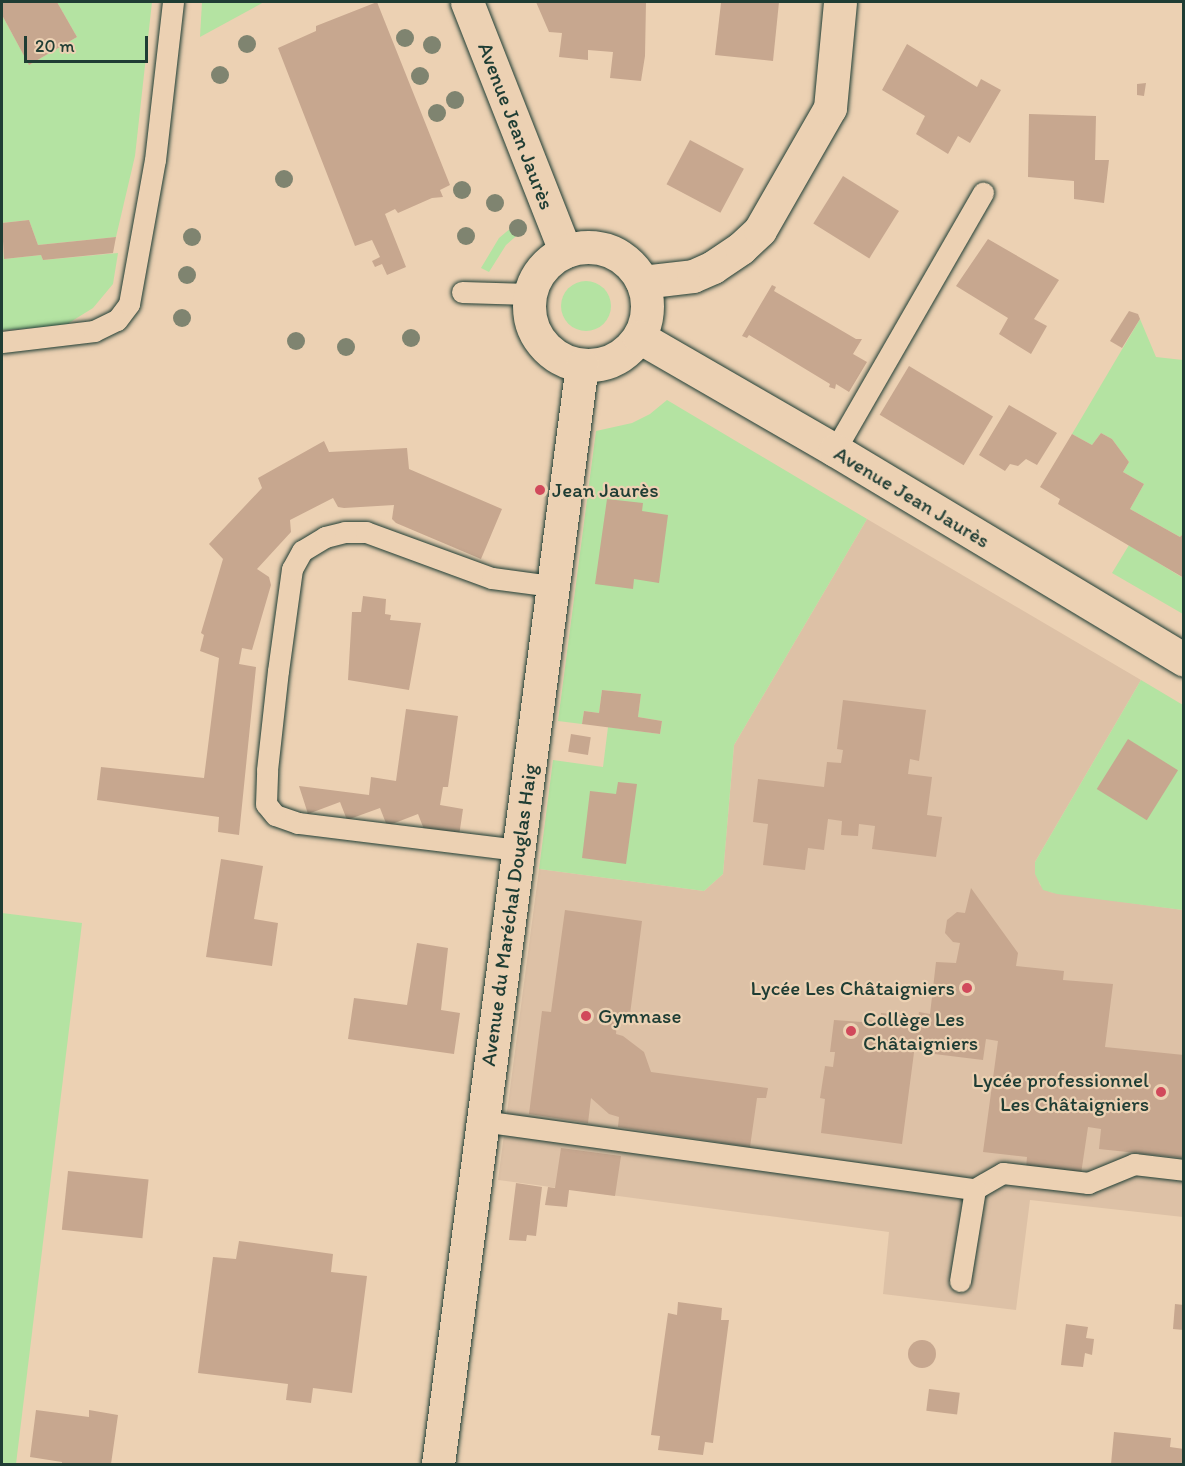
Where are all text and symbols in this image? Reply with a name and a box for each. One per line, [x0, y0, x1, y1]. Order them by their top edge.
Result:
scale bar [27, 24, 152, 62]
text: 20 m [35, 35, 75, 57]
street label: Avenue Jean Jaurès [472, 39, 560, 213]
street label: Avenue Jean Jaurès [829, 440, 995, 554]
place label: Jean Jaurès [552, 477, 659, 503]
marker: Jean Jaurès [533, 483, 547, 497]
street label: Avenue du Maréchal Douglas Haig [475, 762, 543, 1068]
place label: Lycée Les Châtaigniers [751, 975, 955, 1001]
marker: Lycée Les Châtaigniers [960, 981, 974, 995]
place label: Gymnase [598, 1003, 681, 1029]
place label: Collège Les Châtaigniers [863, 1006, 978, 1056]
marker: Gymnase [579, 1009, 593, 1023]
marker: Collège Les Châtaigniers [844, 1024, 858, 1038]
place label: Lycée professionnel Les Châtaigniers [972, 1067, 1149, 1117]
marker: Lycée professionnel Les Châtaigniers [1154, 1085, 1168, 1099]

